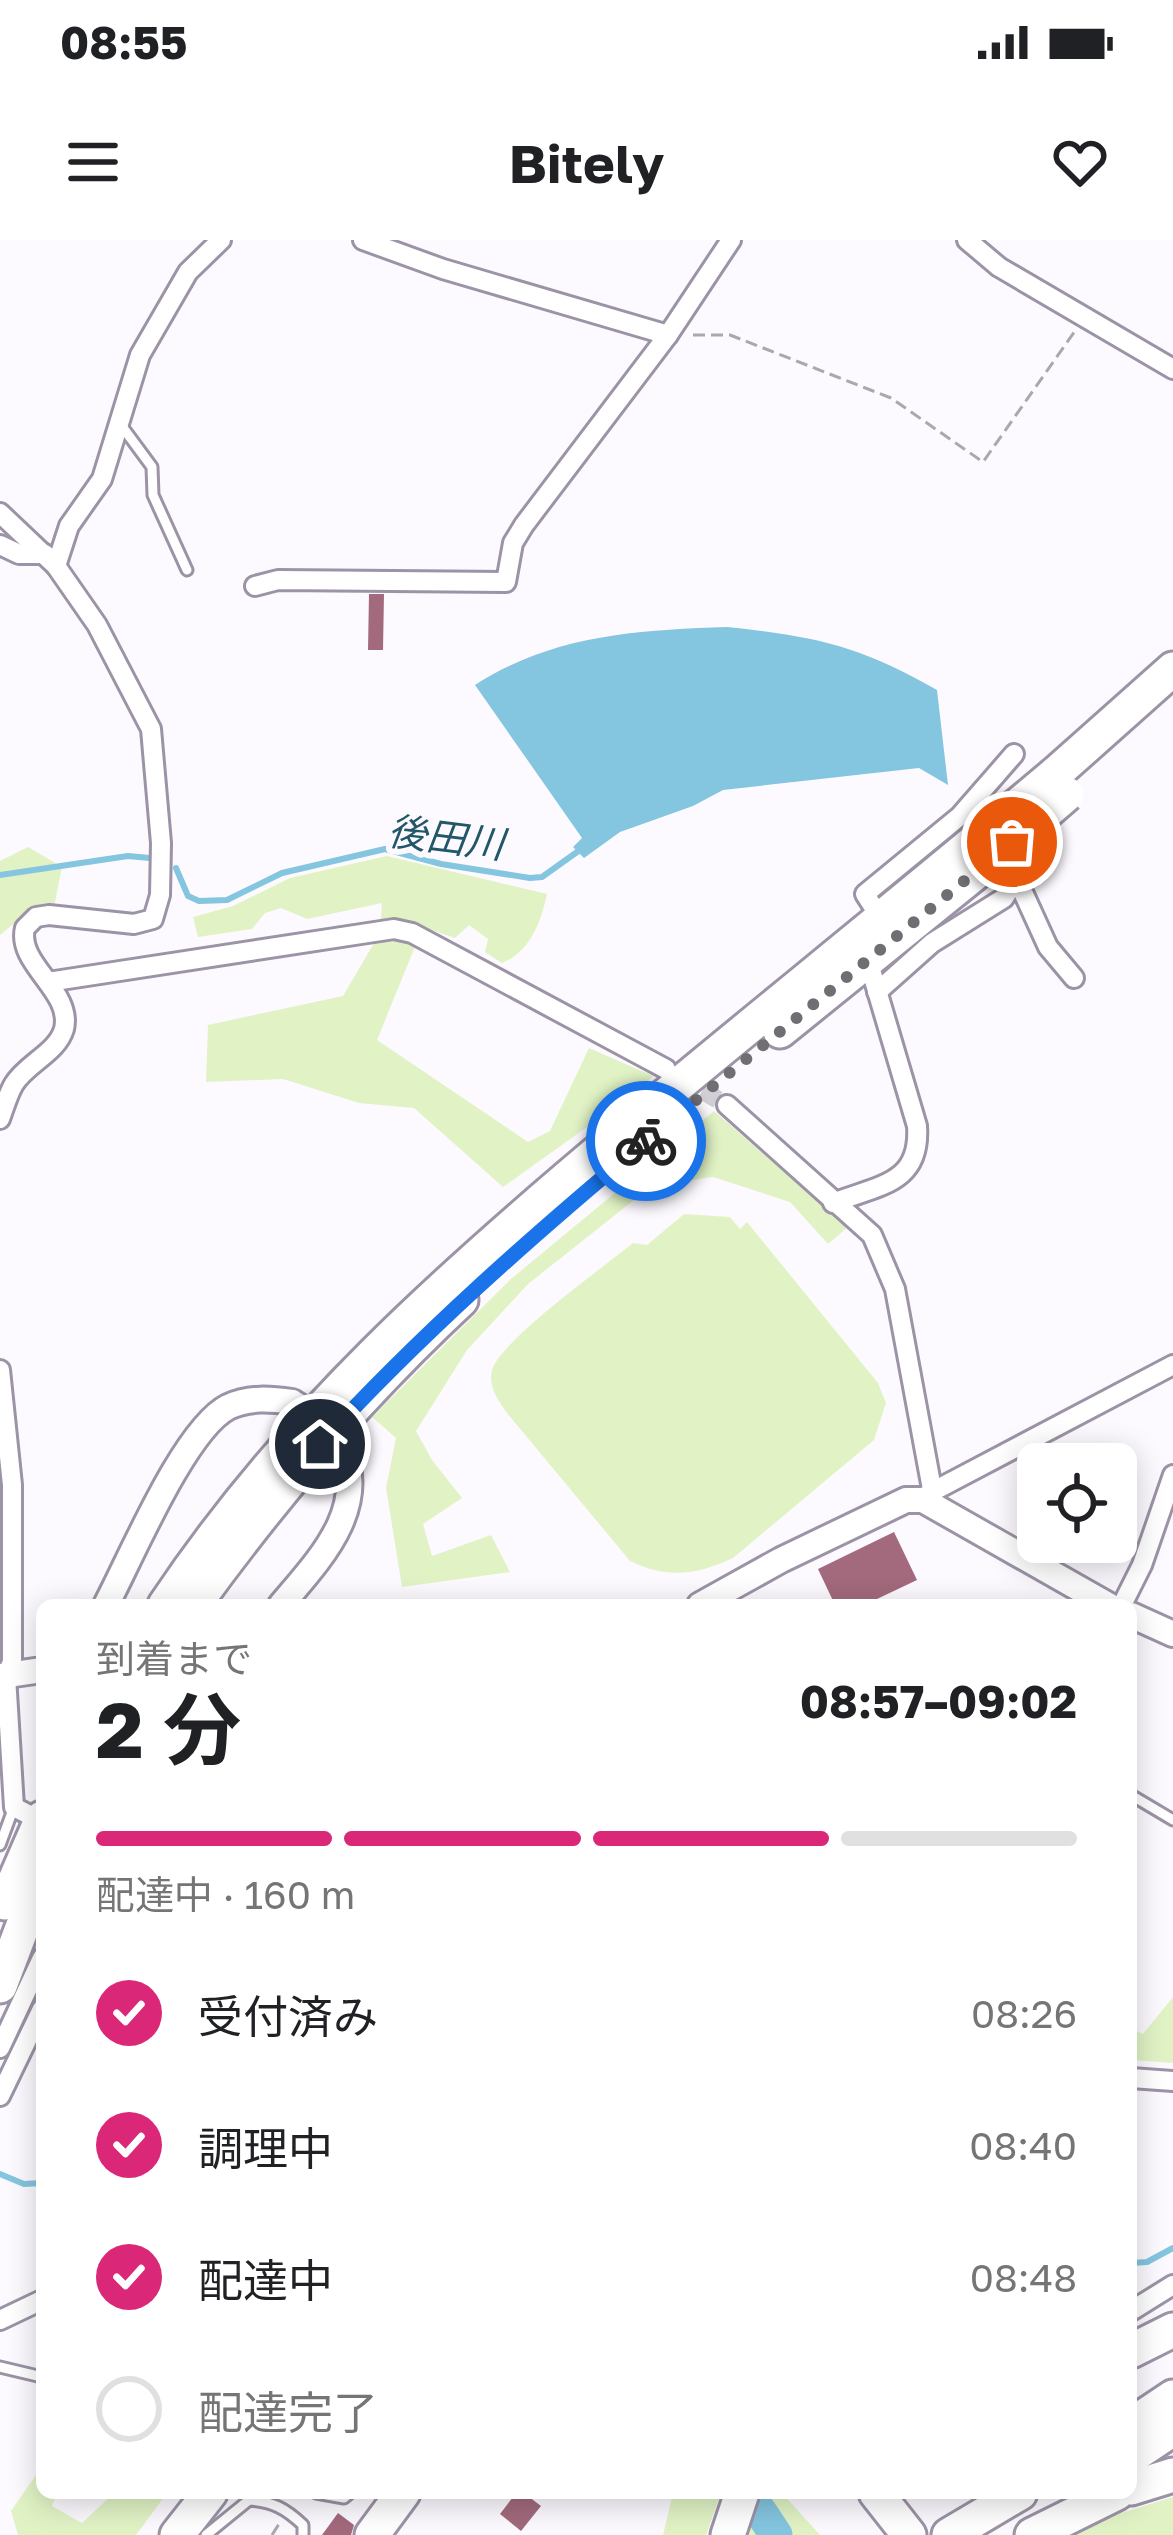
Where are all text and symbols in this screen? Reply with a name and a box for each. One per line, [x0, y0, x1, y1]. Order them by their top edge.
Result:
text: 08:55 [60, 15, 187, 69]
icon: menu [60, 129, 126, 195]
icon: heart [1047, 129, 1113, 195]
text: Bitely [509, 130, 664, 195]
pin [961, 791, 1063, 893]
water label: 後田川 [385, 807, 511, 868]
icon: bag [979, 809, 1045, 875]
courier [586, 1081, 706, 1201]
icon: bike [613, 1108, 679, 1174]
pin [269, 1393, 371, 1495]
icon: home [287, 1411, 353, 1477]
map controls [1017, 1443, 1137, 1563]
button: locate [1017, 1443, 1137, 1563]
text: 到着まで [96, 1635, 252, 1682]
text: 08:57–09:02 [800, 1674, 1077, 1728]
text: 2 分 [96, 1682, 241, 1775]
text: 配達中 · 160 m [96, 1871, 355, 1918]
icon: check [96, 1980, 162, 2046]
text: 受付済み [198, 1989, 378, 2043]
text: 08:26 [971, 1990, 1077, 2037]
icon: check [96, 2112, 162, 2178]
text: 調理中 [198, 2121, 333, 2175]
text: 08:40 [969, 2122, 1077, 2169]
icon: check [96, 2244, 162, 2310]
text: 配達中 [198, 2253, 333, 2307]
text: 08:48 [970, 2254, 1077, 2301]
text: 配達完了 [198, 2385, 378, 2439]

